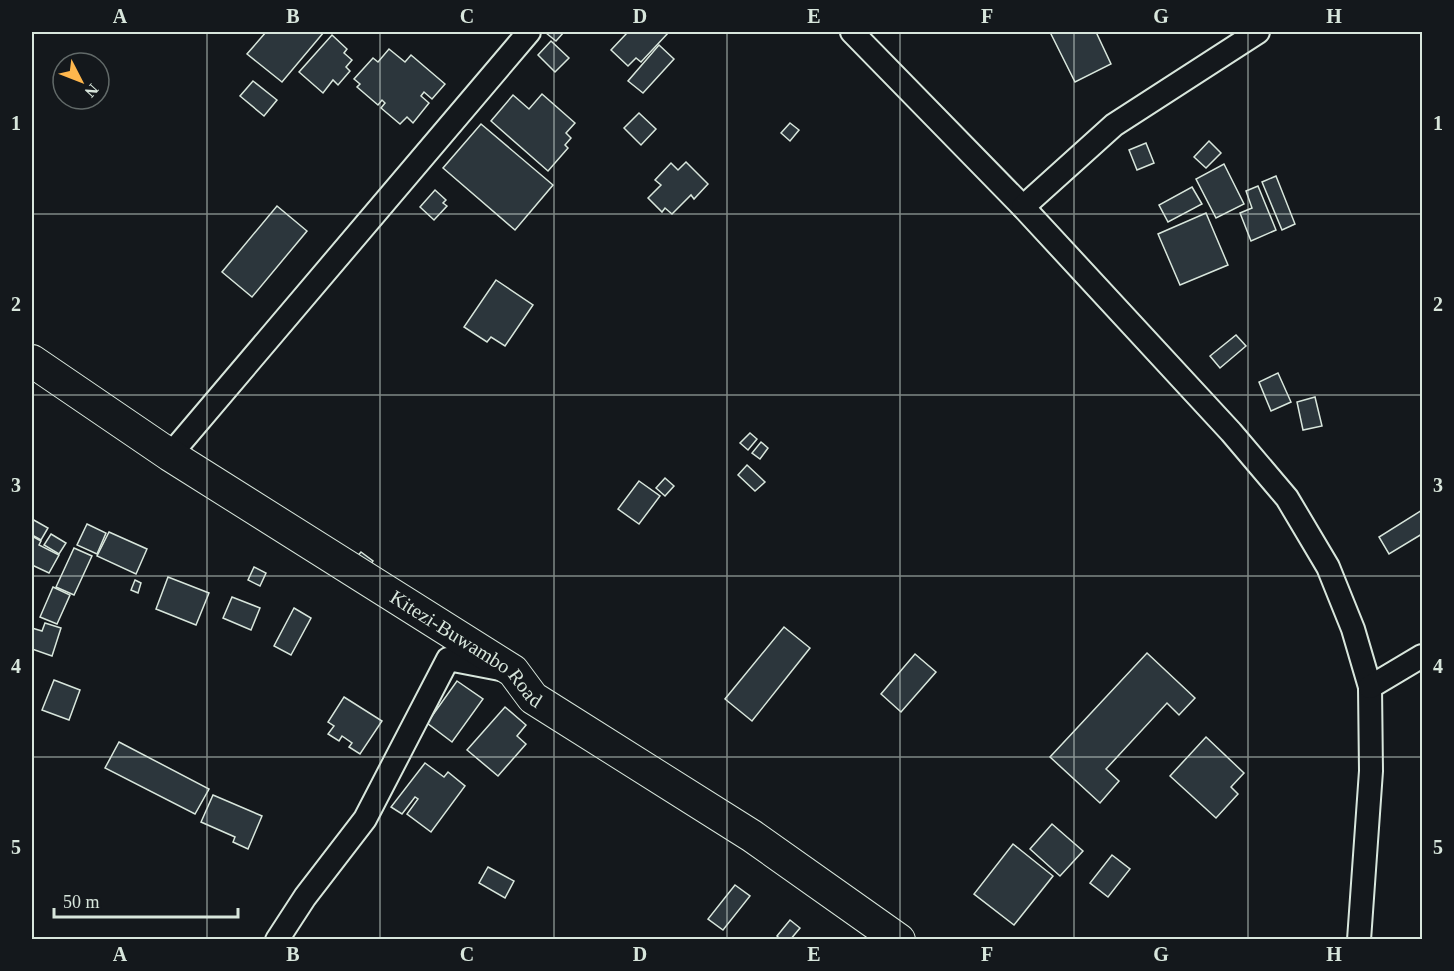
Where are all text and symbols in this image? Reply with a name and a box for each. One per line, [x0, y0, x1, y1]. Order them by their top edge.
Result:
text: A [113, 5, 128, 27]
text: B [286, 5, 300, 27]
text: C [460, 5, 474, 27]
text: D [633, 5, 647, 27]
text: E [807, 5, 821, 27]
text: F [981, 5, 993, 27]
text: G [1153, 5, 1169, 27]
text: H [1326, 5, 1342, 27]
north arrow [51, 51, 111, 111]
text: N [81, 81, 102, 101]
text: 1 [11, 112, 21, 134]
text: 1 [1433, 112, 1443, 134]
text: 2 [11, 293, 21, 315]
text: 2 [1433, 293, 1443, 315]
text: 3 [11, 474, 21, 496]
text: 3 [1433, 474, 1443, 496]
street label: Kitezi-Buwambo Road [386, 586, 546, 712]
text: 4 [11, 655, 21, 677]
text: 4 [1433, 655, 1443, 677]
text: 5 [11, 836, 21, 858]
text: 5 [1433, 836, 1443, 858]
scale bar [54, 881, 238, 919]
text: 50 m [63, 892, 100, 912]
text: A [113, 943, 128, 965]
text: B [286, 943, 300, 965]
text: C [460, 943, 474, 965]
text: D [633, 943, 647, 965]
text: E [807, 943, 821, 965]
text: F [981, 943, 993, 965]
text: G [1153, 943, 1169, 965]
text: H [1326, 943, 1342, 965]

